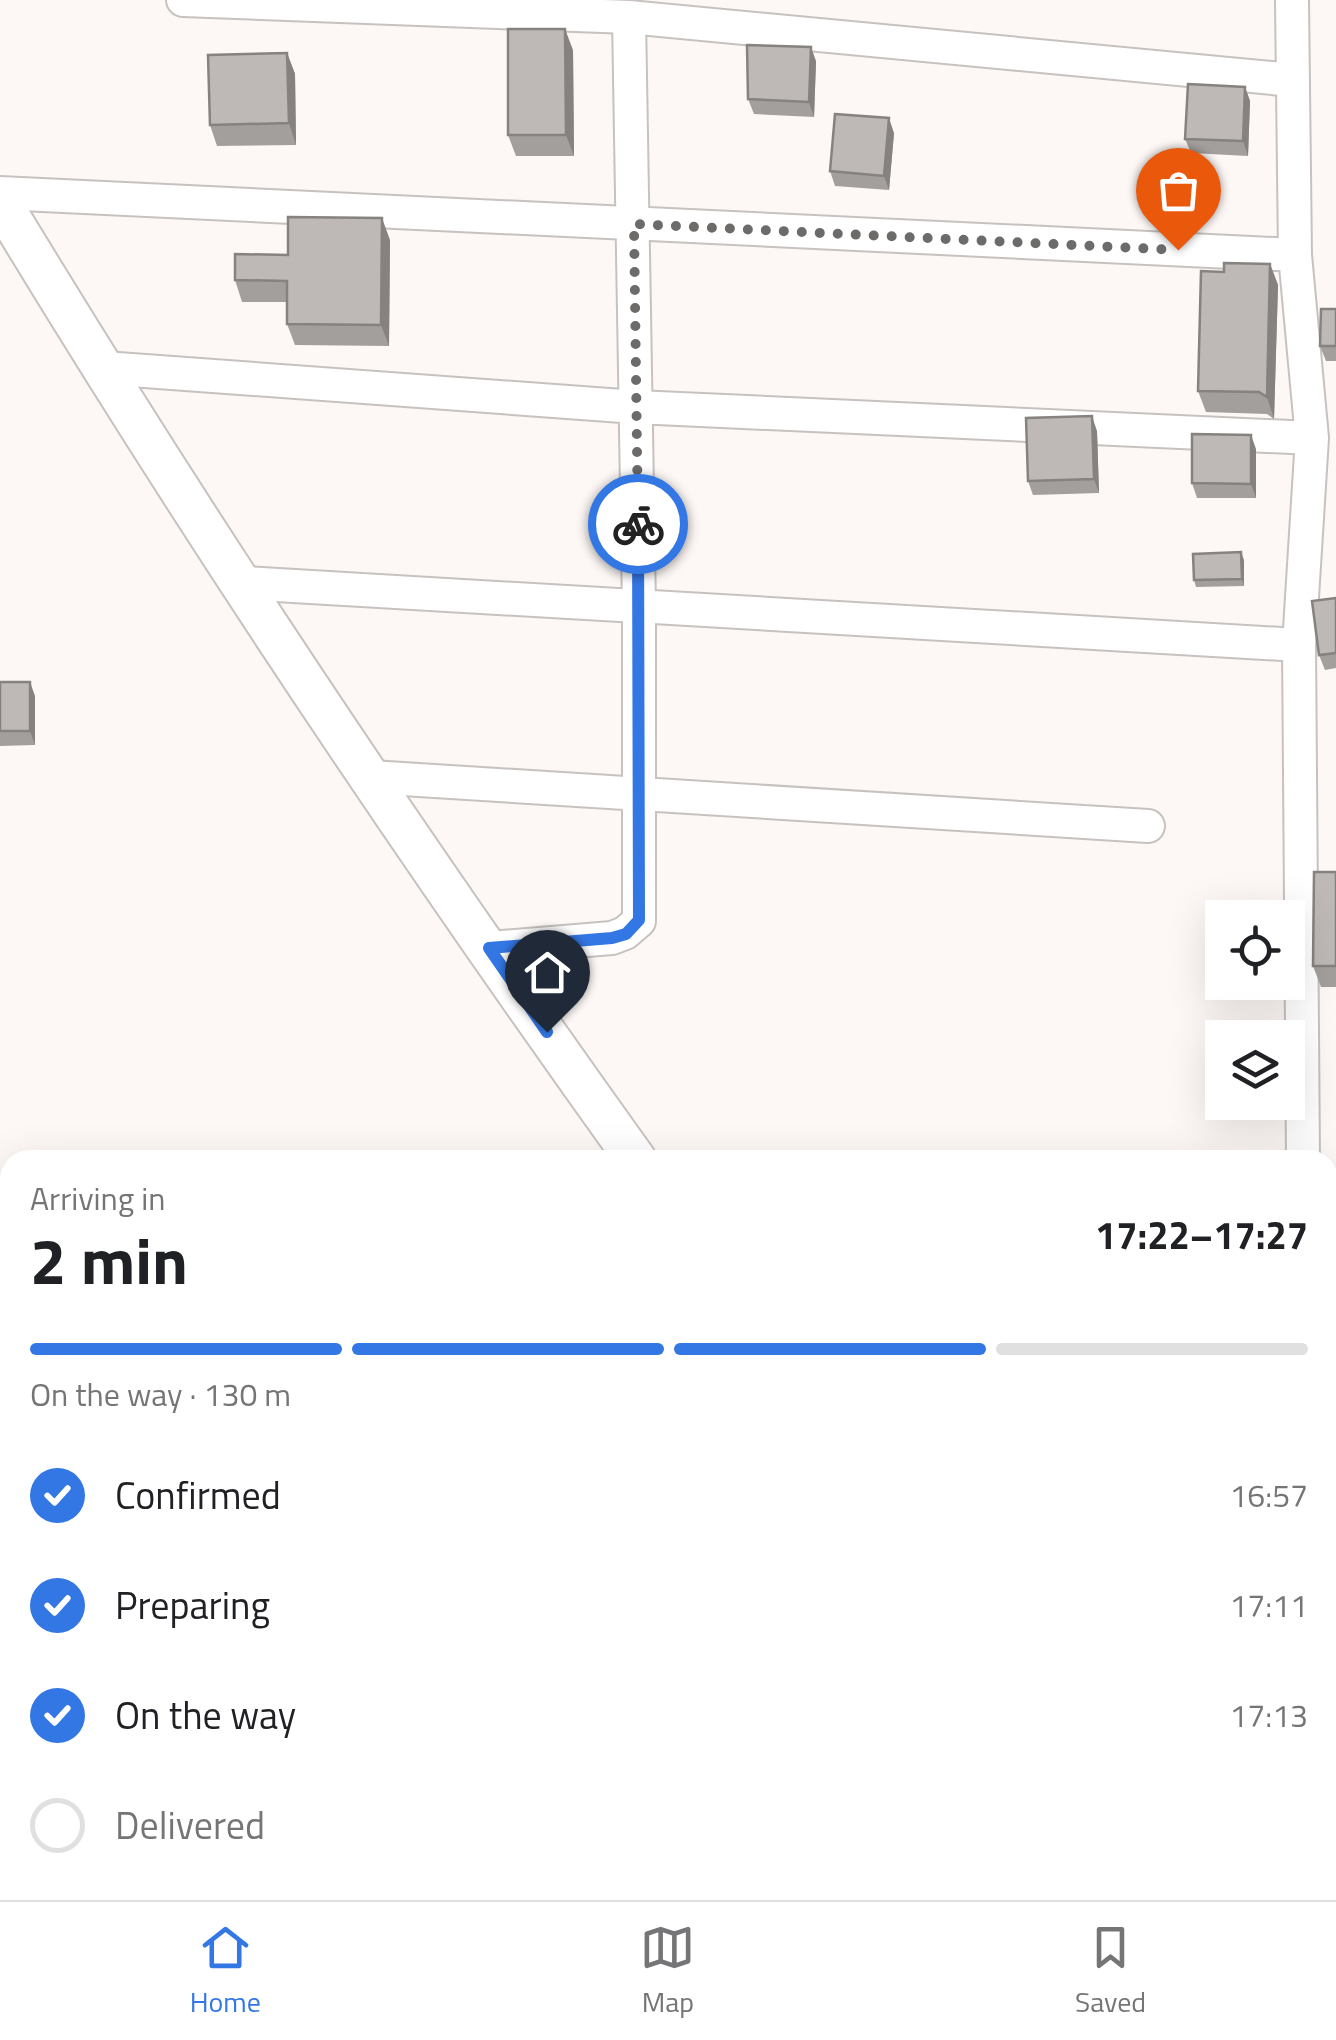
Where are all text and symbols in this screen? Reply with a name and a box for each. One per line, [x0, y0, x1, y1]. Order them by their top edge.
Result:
pin [1136, 148, 1221, 251]
icon: bag [1151, 163, 1206, 218]
courier [588, 474, 688, 574]
icon: bike [611, 497, 666, 552]
map controls [1205, 900, 1305, 1120]
button: locate [1205, 900, 1305, 1000]
pin [505, 930, 590, 1033]
icon: home [520, 945, 575, 1000]
button: layers [1205, 1020, 1305, 1120]
text: Arriving in [30, 1174, 166, 1222]
text: 17:22–17:27 [1095, 1206, 1308, 1264]
text: 2 min [30, 1210, 188, 1309]
text: On the way · 130 m [30, 1370, 291, 1418]
text: Confirmed [115, 1466, 281, 1524]
icon: check [30, 1468, 85, 1523]
text: 16:57 [1229, 1471, 1308, 1519]
text: Preparing [115, 1576, 270, 1634]
icon: check [30, 1578, 85, 1633]
text: 17:11 [1229, 1581, 1308, 1629]
text: On the way [115, 1686, 296, 1744]
icon: check [30, 1688, 85, 1743]
text: 17:13 [1229, 1691, 1308, 1739]
text: Delivered [115, 1796, 265, 1854]
tab: Home [190, 1920, 261, 2023]
tab: Map [640, 1920, 695, 2023]
tab: Saved [1075, 1920, 1146, 2023]

